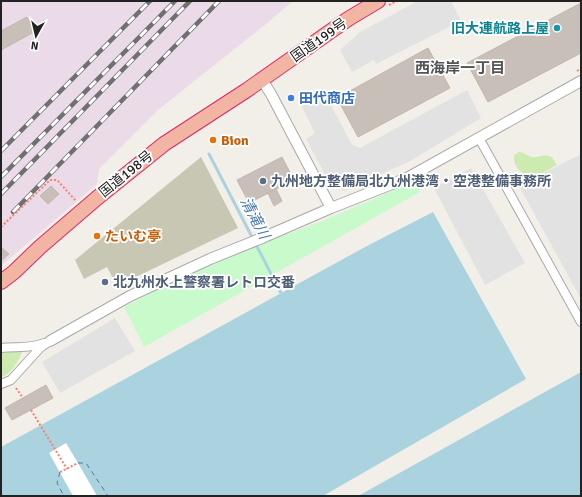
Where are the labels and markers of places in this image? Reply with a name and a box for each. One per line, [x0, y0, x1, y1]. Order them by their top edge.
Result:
place label: 旧大連航路上屋 [451, 20, 549, 37]
marker: 旧大連航路上屋 [552, 23, 562, 33]
place label: 田代商店 [299, 90, 355, 107]
marker: 田代商店 [286, 93, 296, 103]
place label: Bion [221, 132, 249, 149]
marker: Bion [208, 135, 218, 145]
place label: 九州地方整備局北九州港湾・空港整備事務所 [271, 173, 551, 190]
marker: 九州地方整備局北九州港湾・空港整備事務所 [258, 176, 268, 186]
place label: たいむ亭 [105, 228, 161, 245]
marker: たいむ亭 [92, 231, 102, 241]
place label: 北九州水上警察署レトロ交番 [113, 274, 295, 291]
marker: 北九州水上警察署レトロ交番 [100, 277, 110, 287]

